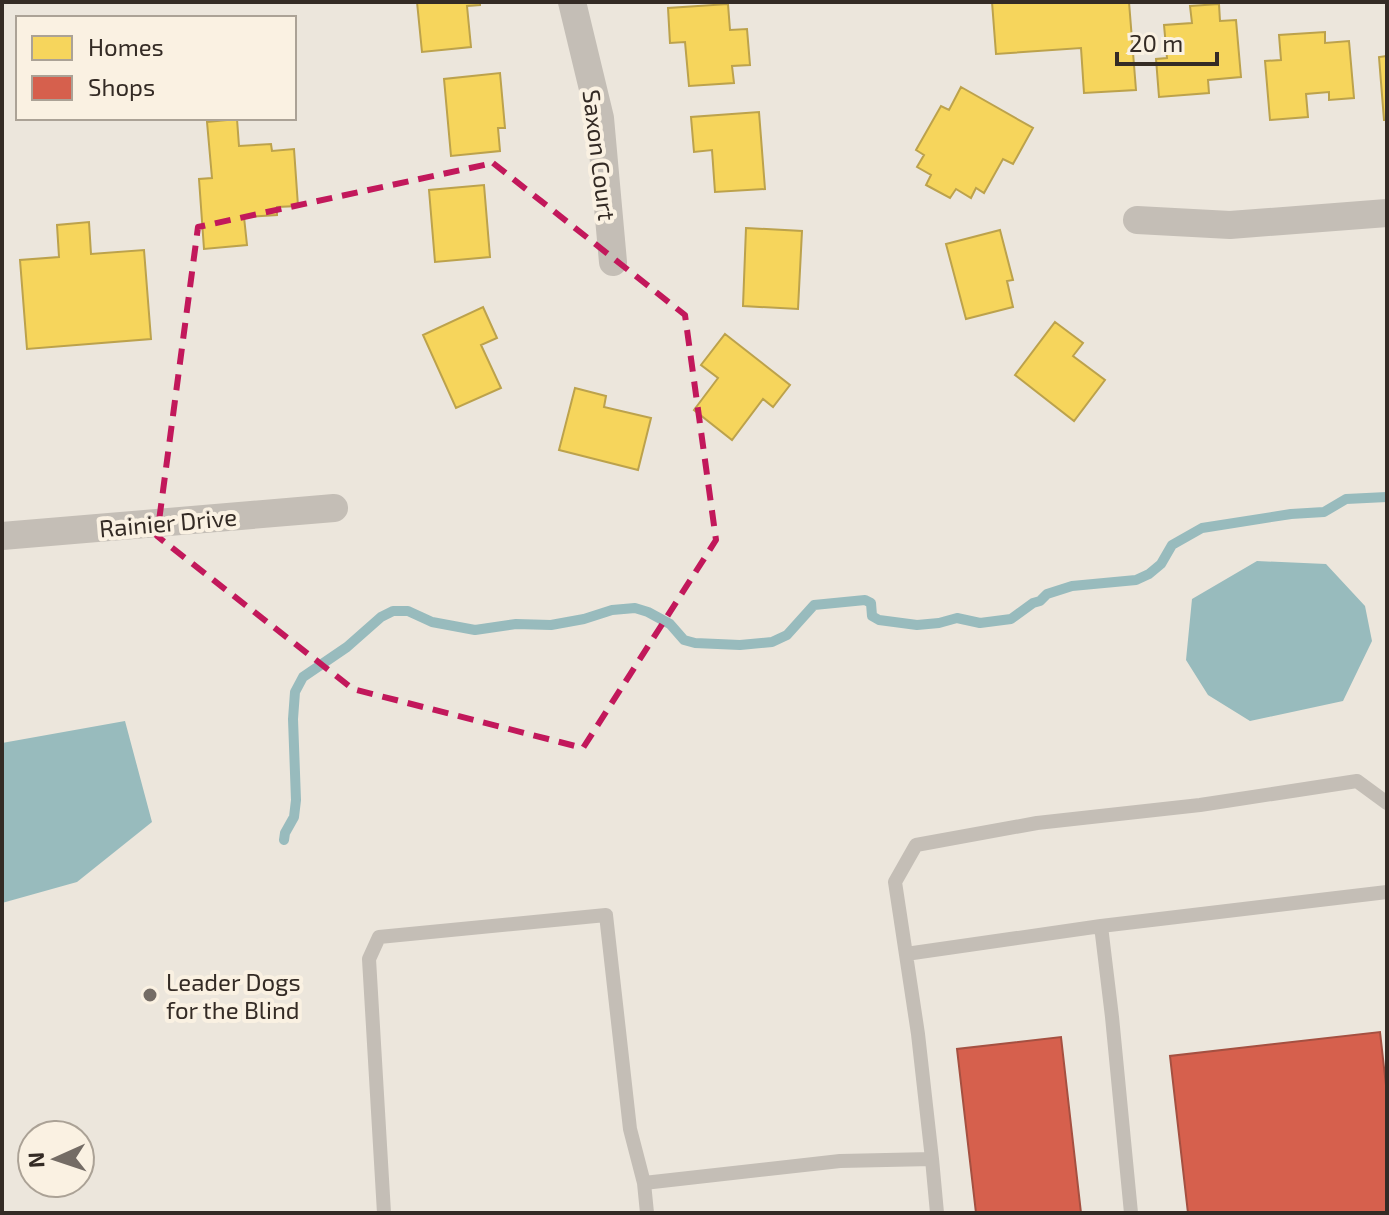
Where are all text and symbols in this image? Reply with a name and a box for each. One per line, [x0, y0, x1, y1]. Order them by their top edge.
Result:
legend [16, 16, 296, 120]
scale bar [1117, 16, 1217, 66]
text: 20 m [1129, 28, 1183, 57]
text: Homes [88, 32, 164, 61]
text: Shops [88, 72, 155, 101]
street label: Saxon Court [578, 88, 622, 222]
street label: Rainier Drive [98, 502, 238, 542]
place label: Leader Dogs for the Blind [166, 967, 301, 1024]
marker: Leader Dogs for the Blind [141, 986, 159, 1004]
north arrow [16, 1119, 96, 1199]
text: N [22, 1151, 48, 1169]

